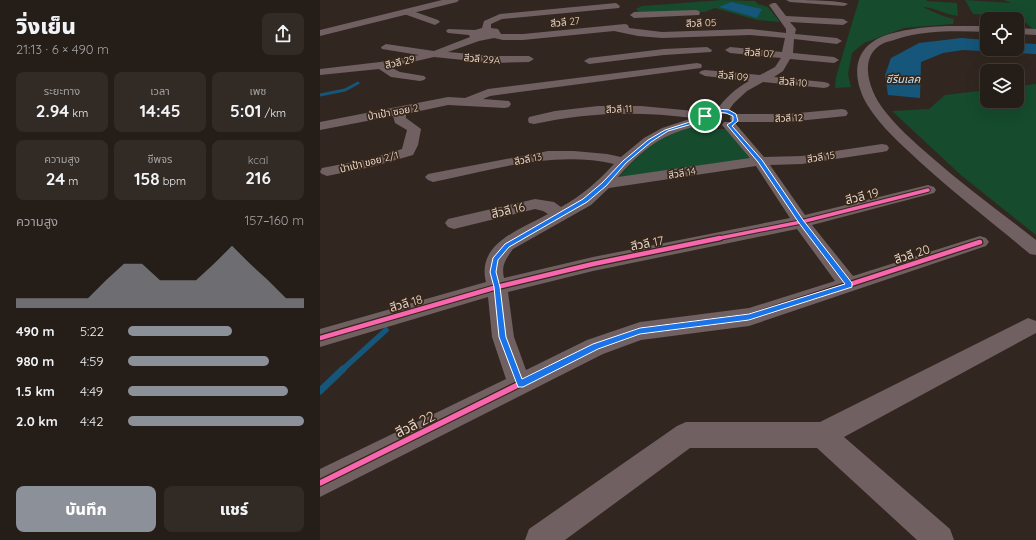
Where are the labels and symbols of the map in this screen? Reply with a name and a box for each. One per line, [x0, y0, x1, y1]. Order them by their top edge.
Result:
street label: สีวลี 27 [549, 14, 580, 30]
street label: สีวลี 05 [685, 16, 716, 30]
street label: สีวลี 07 [743, 45, 774, 61]
street label: สีวลี 29A [463, 51, 501, 67]
street label: สีวลี 29 [384, 52, 417, 72]
street label: สีวลี 09 [717, 68, 749, 84]
water label: ซีรีนเลค [886, 72, 921, 86]
street label: สีวลี 10 [778, 74, 808, 90]
pin [688, 99, 722, 133]
street label: ป่าเป้า ซอย 2 [367, 101, 420, 123]
street label: สีวลี 11 [605, 102, 632, 116]
street label: สีวลี 12 [774, 111, 804, 125]
street label: ป่าเป้า ขอย 2/1 [338, 148, 400, 176]
street label: สีวลี 15 [806, 148, 836, 166]
street label: สีวลี 13 [513, 150, 543, 168]
street label: สีวลี 14 [667, 164, 697, 182]
street label: สีวลี 19 [844, 185, 881, 207]
street label: สีวลี 16 [490, 199, 527, 221]
street label: สีวลี 17 [629, 232, 665, 254]
street label: สีวลี 20 [892, 241, 932, 267]
street label: สีวลี 18 [388, 291, 424, 315]
street label: สีวลี 22 [392, 407, 438, 441]

